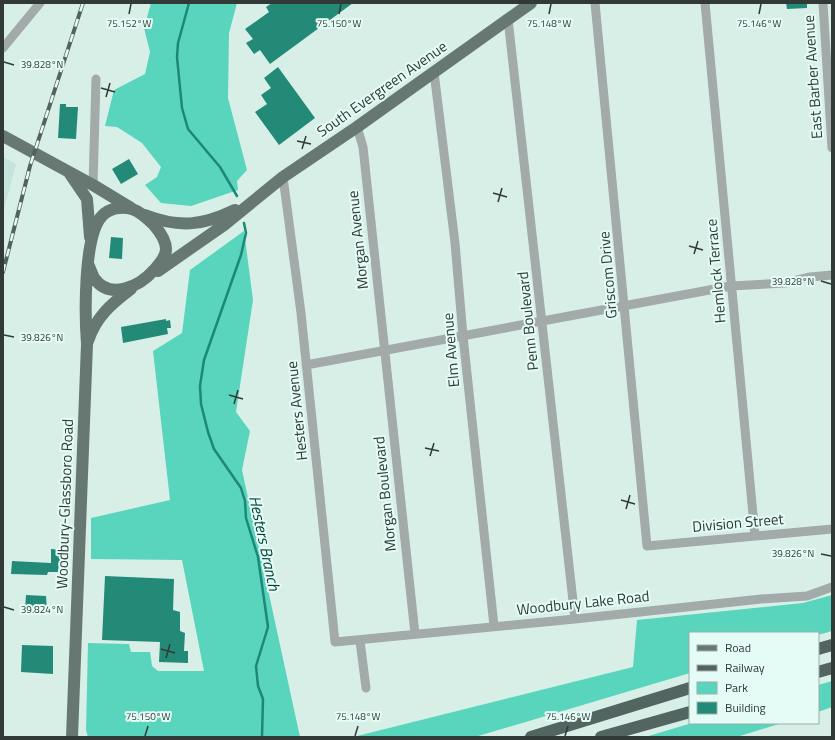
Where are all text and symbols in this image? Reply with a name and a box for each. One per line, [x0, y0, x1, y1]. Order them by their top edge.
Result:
street label: East Barber Avenue [797, 14, 828, 140]
text: 75.152°W [107, 16, 151, 31]
text: 75.150°W [317, 16, 361, 31]
text: 75.148°W [527, 16, 571, 31]
text: 75.146°W [737, 16, 781, 31]
street label: South Evergreen Avenue [312, 35, 452, 142]
text: 39.828°N [21, 57, 63, 72]
street label: Morgan Avenue [341, 190, 374, 290]
street label: Hemlock Terrace [699, 218, 732, 324]
street label: Griscom Drive [592, 230, 623, 320]
street label: Penn Boulevard [511, 270, 544, 372]
text: 39.828°N [772, 274, 814, 289]
street label: Elm Avenue [436, 312, 465, 388]
text: 39.826°N [21, 330, 63, 345]
street label: Hesters Avenue [280, 360, 313, 462]
street label: Woodbury-Glassboro Road [50, 419, 79, 589]
street label: Morgan Boulevard [367, 435, 402, 553]
water label: Hesters Branch [243, 493, 287, 594]
street label: Division Street [691, 507, 785, 538]
text: 39.826°N [772, 546, 814, 561]
street label: Woodbury Lake Road [515, 584, 650, 621]
text: 39.824°N [21, 602, 63, 617]
legend [689, 632, 819, 724]
text: Road [725, 638, 751, 657]
text: Railway [725, 658, 765, 677]
text: Park [725, 678, 748, 697]
text: Building [725, 698, 766, 717]
text: 75.150°W [126, 709, 170, 724]
text: 75.148°W [336, 709, 380, 724]
text: 75.146°W [546, 709, 590, 724]

